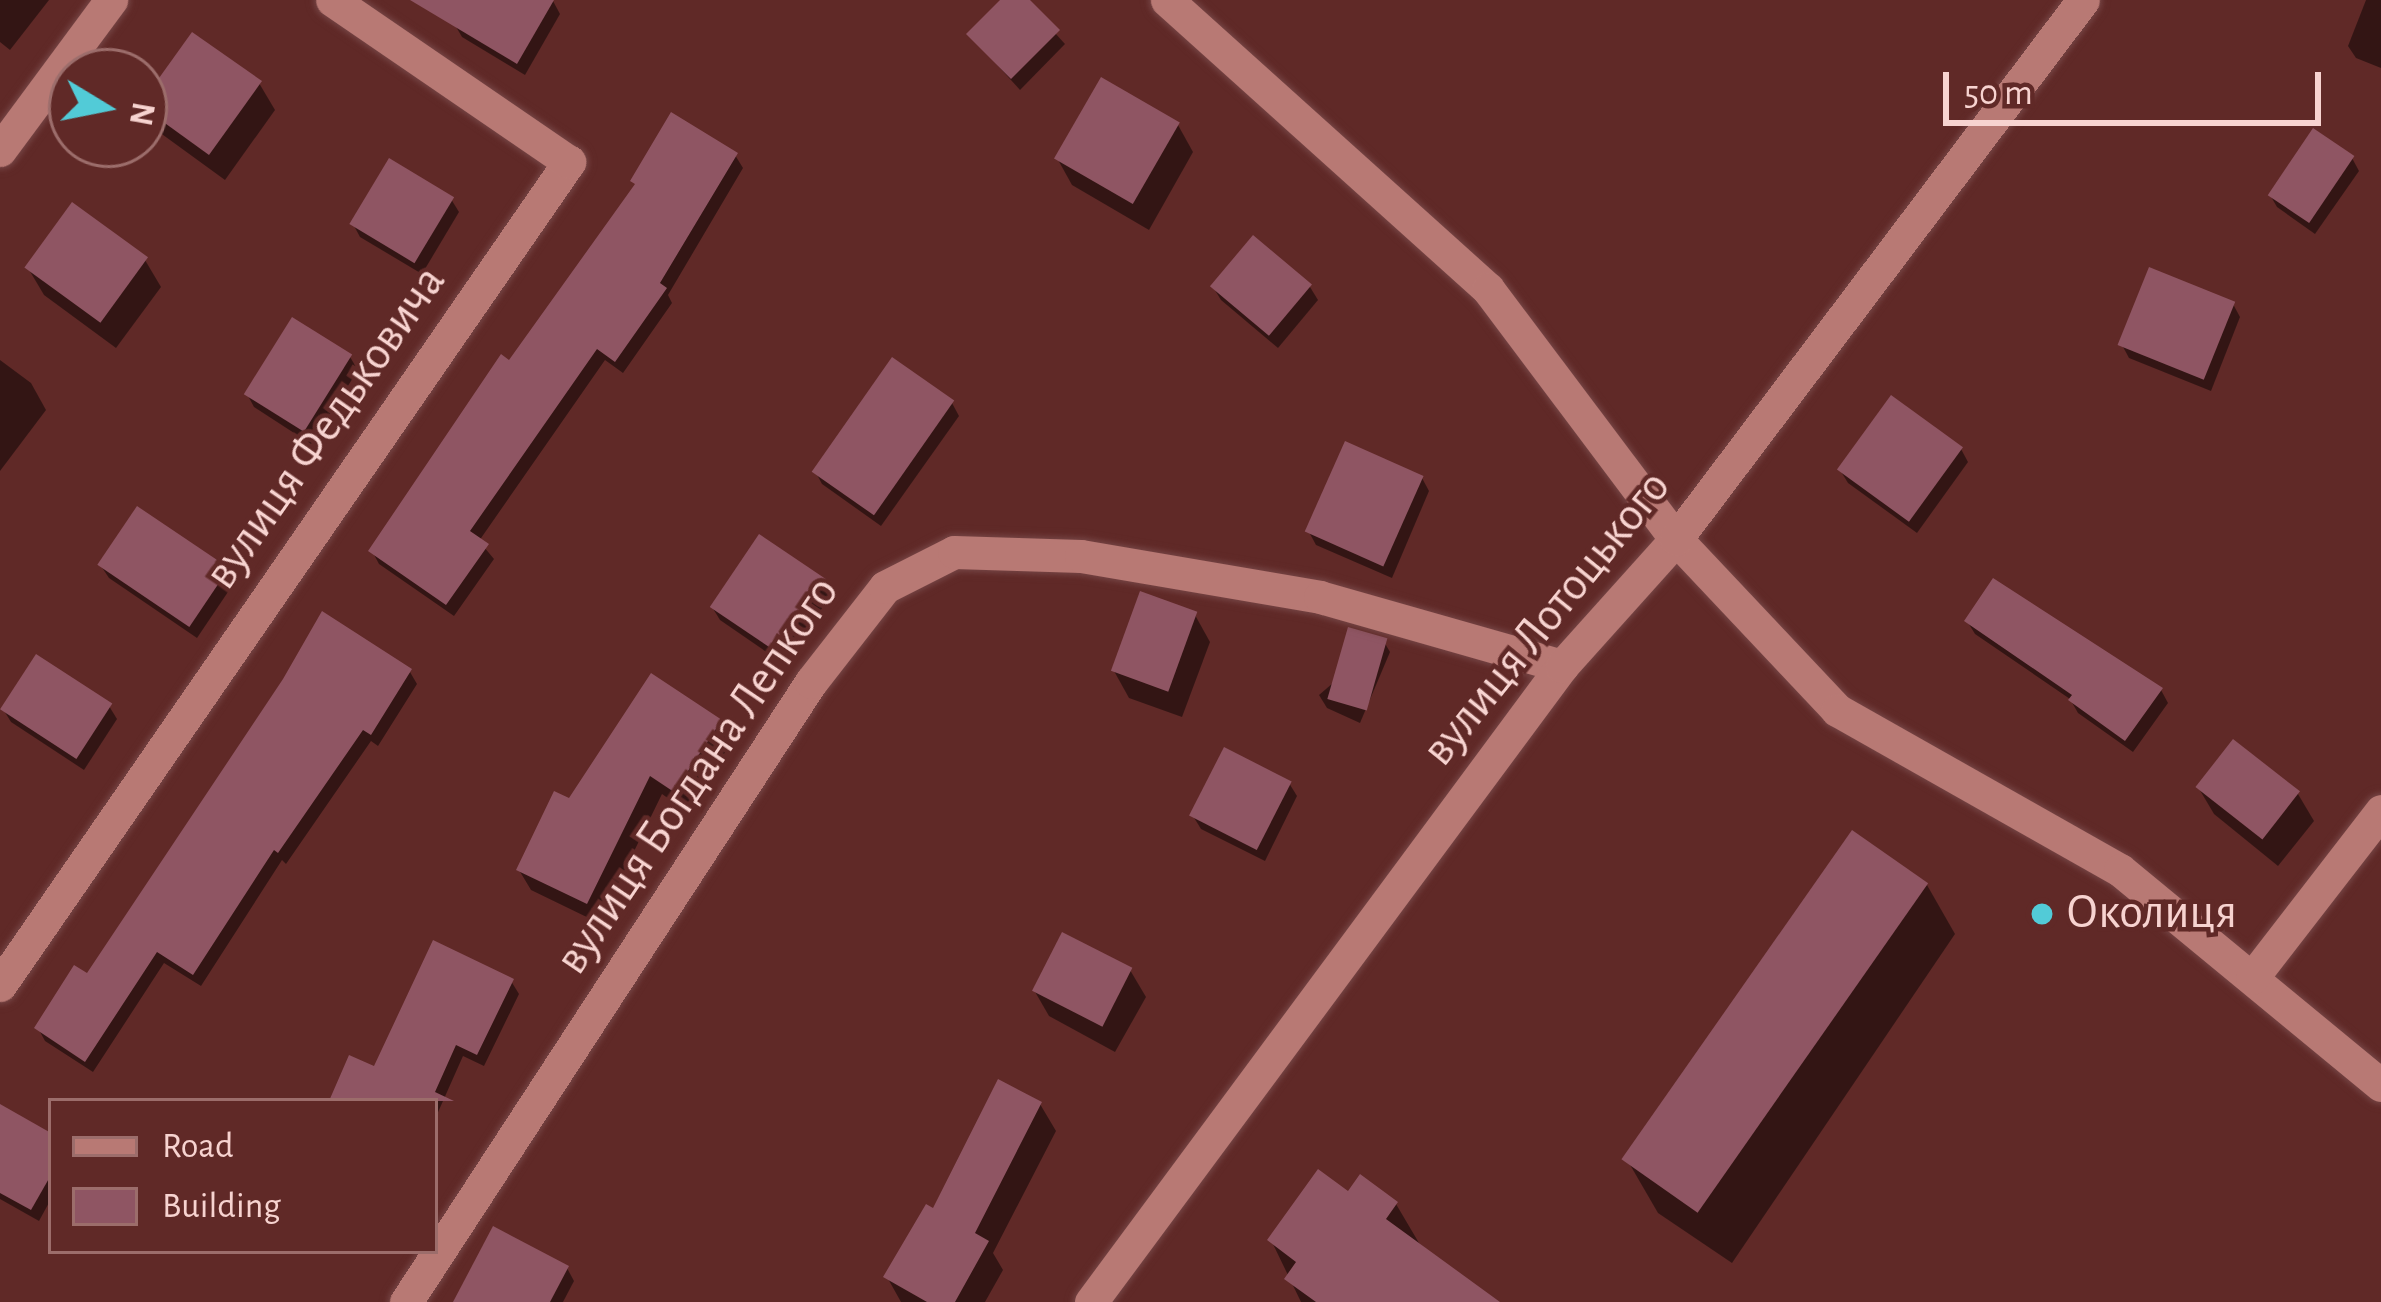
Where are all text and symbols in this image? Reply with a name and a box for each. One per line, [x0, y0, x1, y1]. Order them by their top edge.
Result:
north arrow [48, 48, 168, 168]
scale bar [1949, 48, 2327, 122]
text: 50 m [1964, 75, 2033, 111]
text: N [123, 100, 159, 128]
street label: вулиця Федьковича [193, 255, 459, 601]
street label: вулиця Лотоцького [1411, 460, 1683, 778]
street label: вулиця Богдана Лепкого [544, 566, 852, 986]
place label: Околиця [2066, 885, 2237, 943]
marker: Околиця [2029, 901, 2055, 927]
legend [48, 1098, 438, 1254]
text: Road [162, 1128, 234, 1164]
text: Building [162, 1188, 281, 1224]

